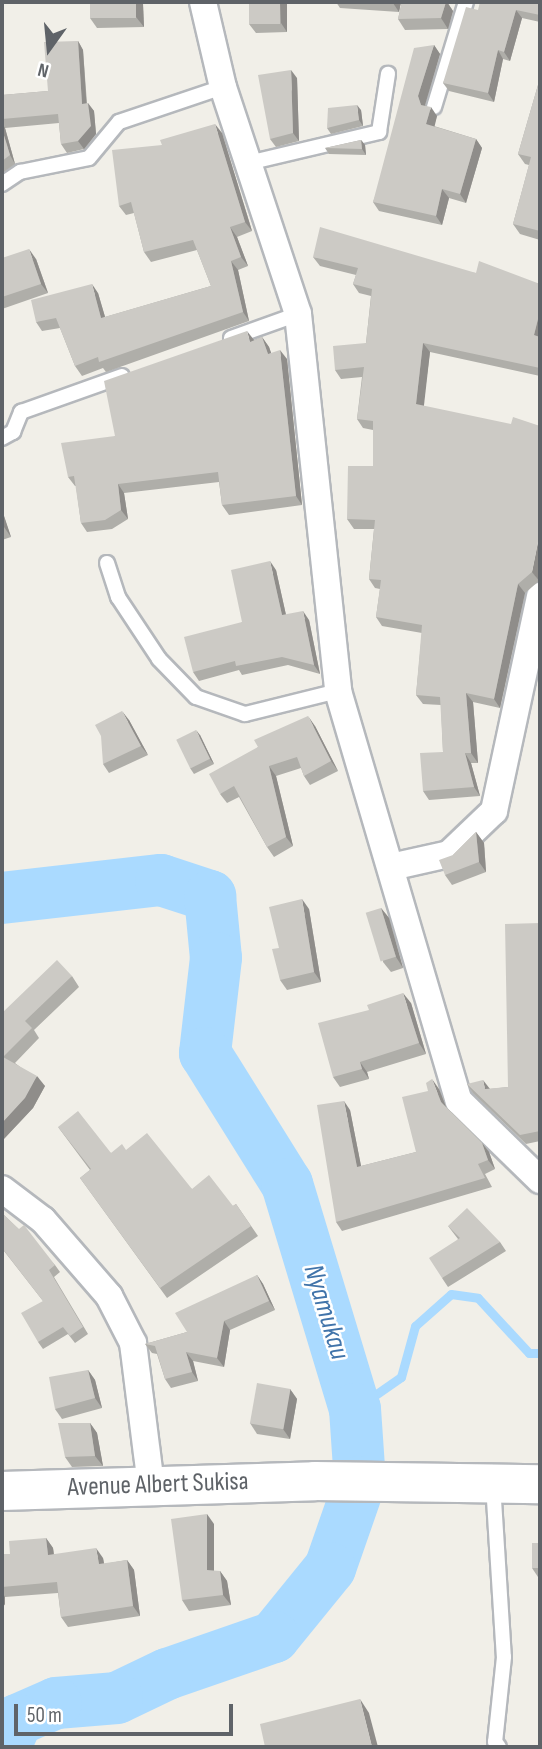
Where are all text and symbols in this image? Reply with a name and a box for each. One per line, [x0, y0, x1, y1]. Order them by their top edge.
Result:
north arrow [14, 14, 84, 84]
text: N [36, 57, 51, 82]
water label: Nyamukau [296, 1260, 356, 1364]
street label: Avenue Albert Sukisa [67, 1466, 249, 1504]
scale bar [18, 1690, 236, 1734]
text: 50 m [27, 1703, 62, 1728]

